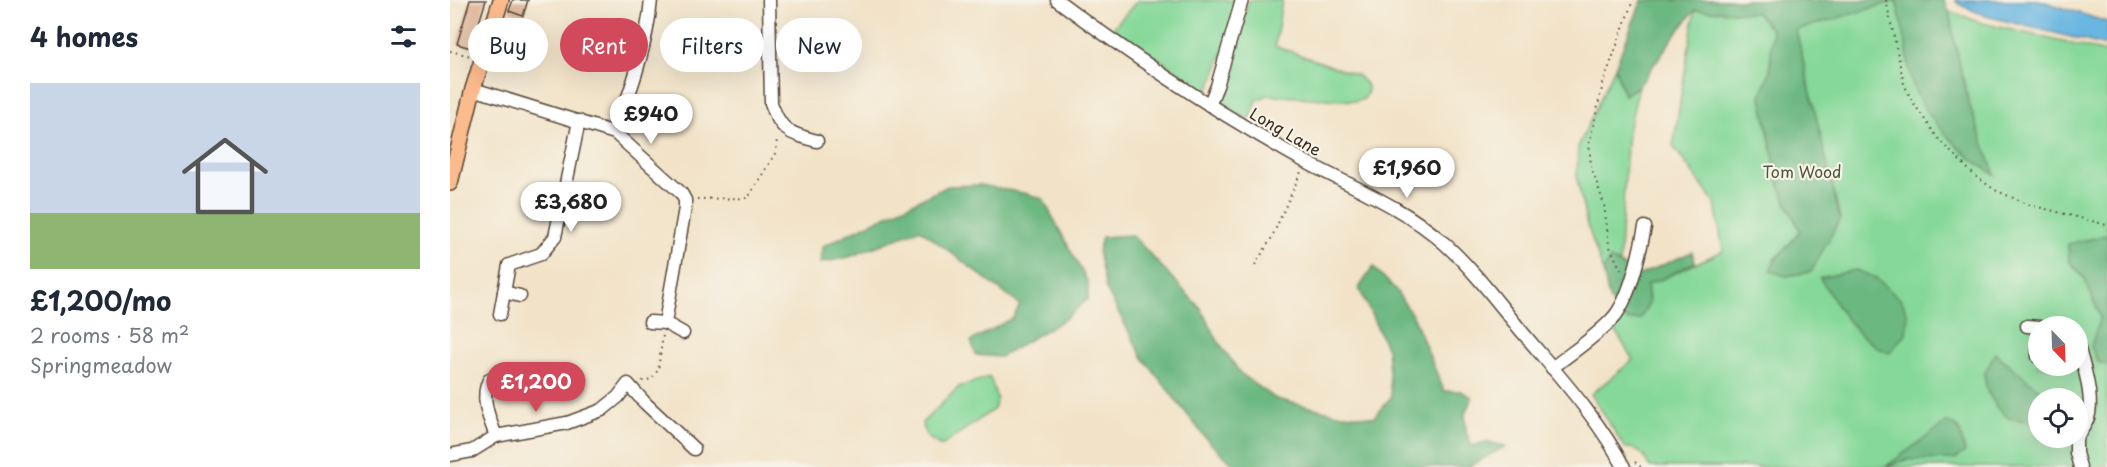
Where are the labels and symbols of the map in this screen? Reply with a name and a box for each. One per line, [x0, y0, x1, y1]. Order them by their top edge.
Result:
pin: £940 [615, 94, 687, 145]
street label: Long Lane [1246, 101, 1326, 161]
pin: £1,960 [1358, 148, 1456, 199]
park label: Tom Wood [1762, 159, 1842, 183]
pin: £3,680 [522, 182, 620, 233]
north arrow [2028, 316, 2088, 376]
pin: £1,200 [487, 362, 585, 413]

